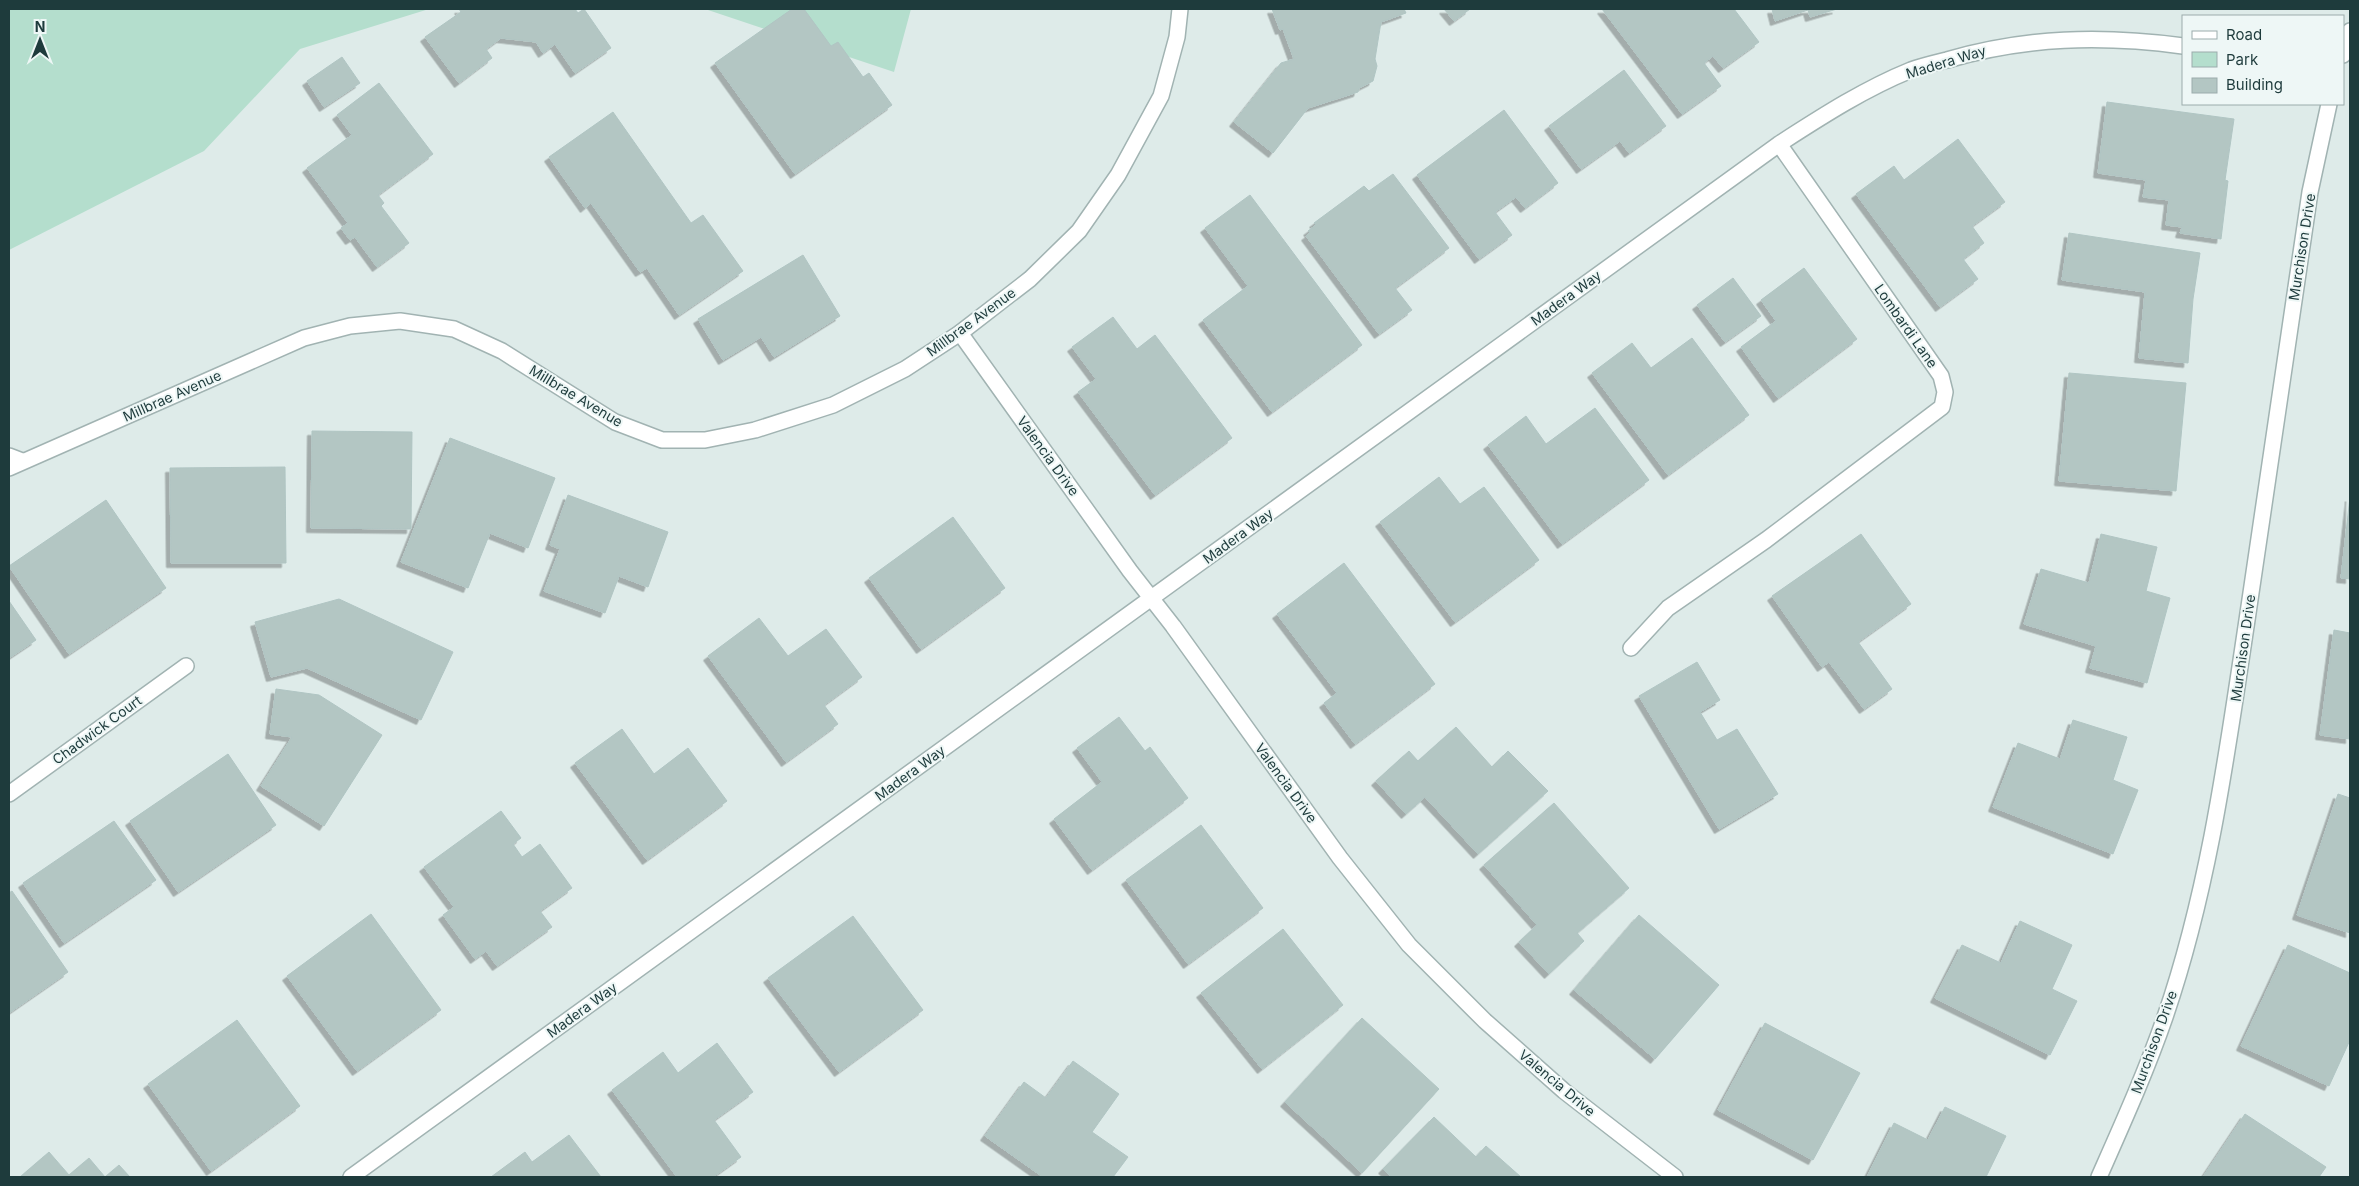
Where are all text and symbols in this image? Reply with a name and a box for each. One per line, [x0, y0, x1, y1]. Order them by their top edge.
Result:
north arrow [15, 15, 65, 65]
legend [2182, 15, 2344, 105]
text: N [35, 18, 45, 35]
text: Road [2226, 25, 2262, 44]
street label: Madera Way [1904, 41, 1988, 82]
text: Park [2226, 50, 2259, 69]
text: Building [2226, 75, 2283, 94]
street label: Murchison Drive [2285, 192, 2318, 302]
street label: Madera Way [1527, 266, 1604, 329]
street label: Lombardi Lane [1871, 281, 1942, 371]
street label: Millbrae Avenue [923, 284, 1019, 360]
street label: Millbrae Avenue [527, 361, 626, 430]
street label: Millbrae Avenue [120, 366, 224, 425]
street label: Valencia Drive [1014, 412, 1083, 499]
street label: Madera Way [1199, 504, 1276, 567]
street label: Murchison Drive [2227, 593, 2258, 703]
street label: Chadwick Court [49, 691, 145, 768]
street label: Valencia Drive [1252, 739, 1321, 826]
street label: Madera Way [871, 741, 948, 804]
street label: Madera Way [543, 978, 620, 1041]
street label: Murchison Drive [2127, 988, 2180, 1096]
street label: Valencia Drive [1516, 1046, 1599, 1120]

